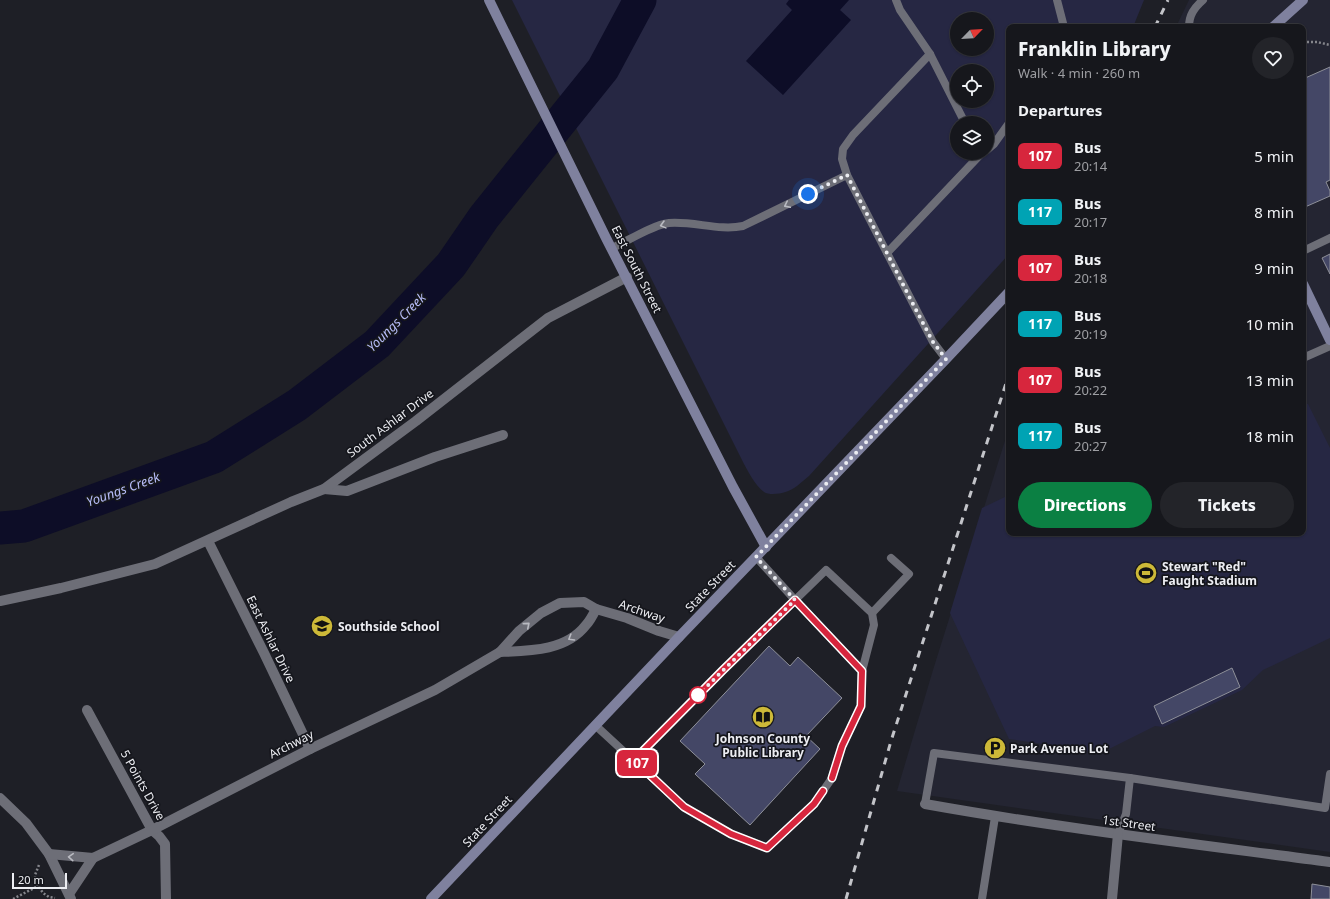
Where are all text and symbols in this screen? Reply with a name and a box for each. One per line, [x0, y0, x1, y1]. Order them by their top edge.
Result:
north arrow [950, 12, 994, 56]
map controls [950, 12, 994, 160]
text: Franklin Library [1018, 36, 1171, 62]
button: heart [1252, 37, 1294, 79]
button: locate [950, 64, 994, 108]
text: Walk · 4 min · 260 m [1018, 64, 1140, 82]
text: Departures [1018, 100, 1102, 120]
button: layers [950, 116, 994, 160]
text: Bus [1074, 137, 1101, 157]
text: 107 [1028, 146, 1052, 165]
text: 5 min [1254, 146, 1294, 166]
text: 20:14 [1074, 157, 1107, 175]
your location [798, 184, 818, 204]
text: Bus [1074, 193, 1101, 213]
one-way arrow [784, 200, 791, 208]
text: 117 [1028, 202, 1052, 221]
text: 8 min [1254, 202, 1294, 222]
text: 20:17 [1074, 213, 1107, 231]
one-way arrow [660, 220, 667, 229]
street label: East South Street [608, 222, 667, 316]
text: Bus [1074, 249, 1101, 269]
text: 107 [1028, 258, 1052, 277]
text: 9 min [1254, 258, 1294, 278]
text: 20:18 [1074, 269, 1107, 287]
water label: Youngs Creek [362, 288, 430, 356]
text: Bus [1074, 305, 1101, 325]
text: 117 [1028, 314, 1052, 333]
text: 10 min [1246, 314, 1294, 334]
text: 20:19 [1074, 325, 1107, 343]
text: Bus [1074, 361, 1101, 381]
text: 107 [1028, 370, 1052, 389]
text: 13 min [1246, 370, 1294, 390]
text: 20:22 [1074, 381, 1107, 399]
street label: South Ashlar Drive [343, 385, 437, 461]
text: Bus [1074, 417, 1101, 437]
text: 117 [1028, 426, 1052, 445]
text: 18 min [1246, 426, 1294, 446]
text: 20:27 [1074, 437, 1107, 455]
water label: Youngs Creek [84, 467, 163, 511]
button: Directions [1018, 482, 1152, 528]
button: Tickets [1160, 482, 1294, 528]
street label: State Street [681, 556, 739, 615]
place label: Stewart "Red" Faught Stadium [1162, 558, 1257, 589]
sports icon: Stewart "Red" Faught Stadium [1133, 560, 1159, 586]
street label: East Ashlar Drive [243, 593, 300, 686]
street label: Archway [617, 595, 668, 627]
school or university icon: Southside School [309, 613, 335, 639]
place label: Southside School [338, 618, 440, 635]
one-way arrow [523, 622, 530, 629]
one-way arrow [568, 634, 575, 641]
unlabelled marker [689, 686, 707, 704]
library icon: Johnson County Public Library [750, 704, 776, 730]
street label: Archway [266, 725, 317, 762]
place label: Johnson County Public Library [715, 730, 810, 761]
parking icon: Park Avenue Lot [982, 735, 1008, 761]
place label: Park Avenue Lot [1010, 740, 1108, 757]
street label: 5 Points Drive [117, 747, 169, 823]
line badge: 107 [614, 750, 660, 776]
text: 107 [625, 753, 649, 772]
street label: State Street [458, 791, 516, 851]
street label: 1st Street [1101, 811, 1157, 835]
one-way arrow [68, 852, 74, 861]
scale bar [12, 871, 67, 890]
text: 20 m [18, 872, 44, 887]

